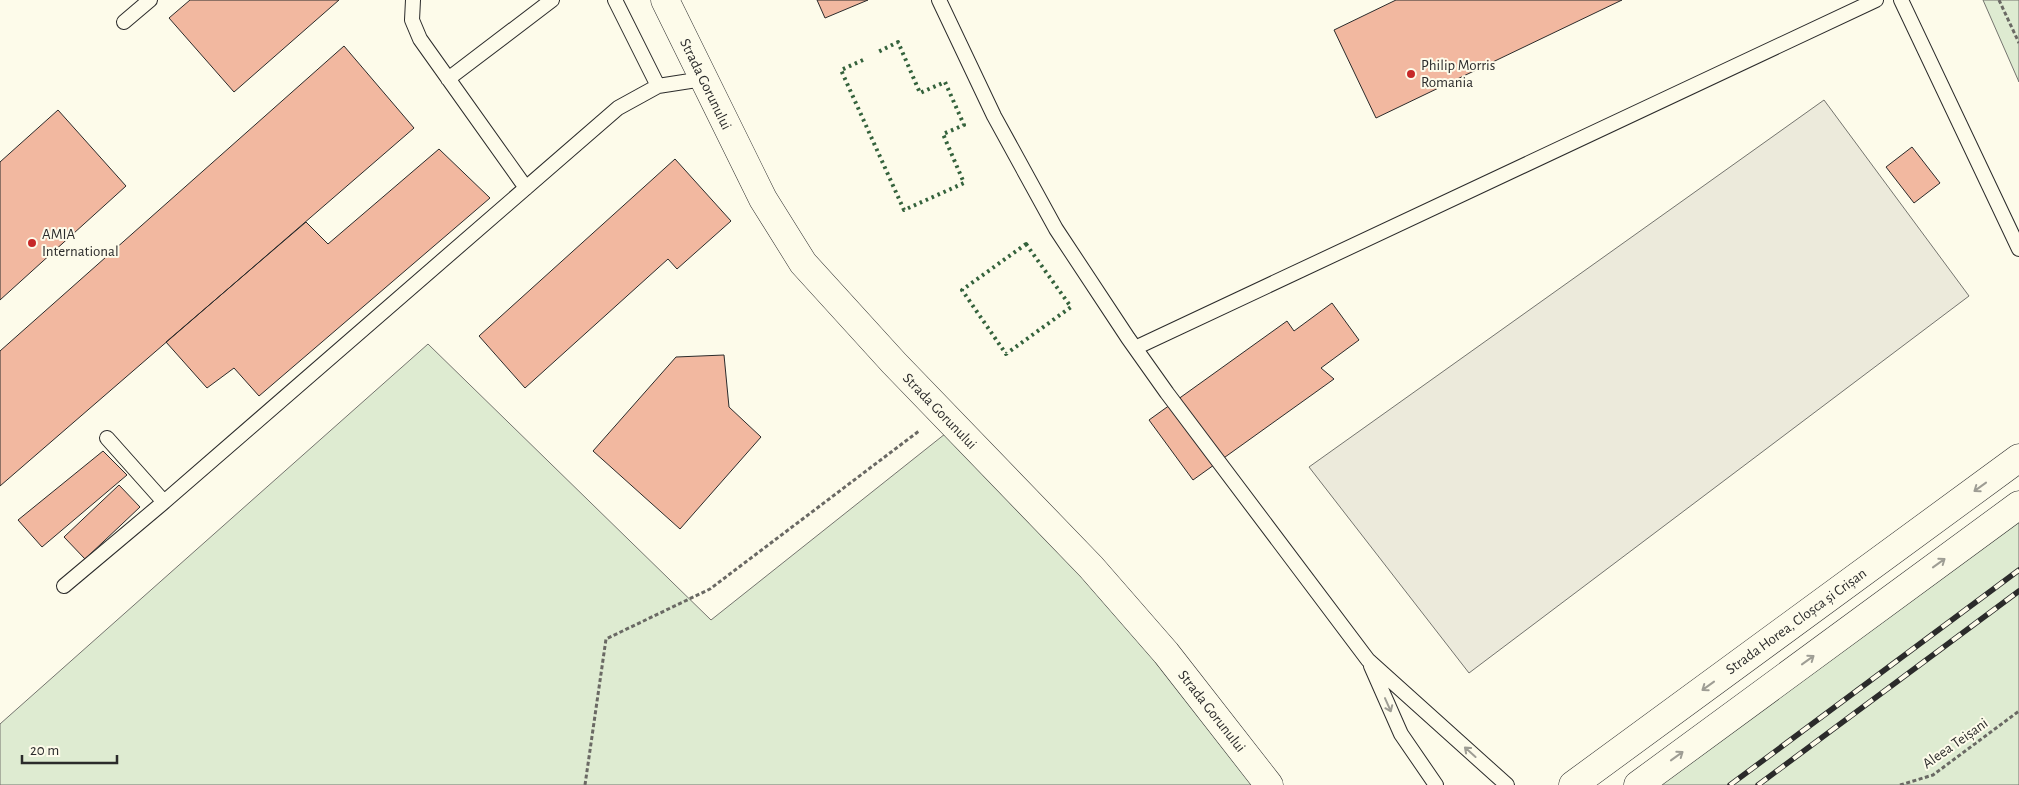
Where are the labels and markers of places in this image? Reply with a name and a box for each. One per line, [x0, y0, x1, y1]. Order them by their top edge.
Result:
place label: Philip Morris Romania [1421, 58, 1495, 90]
marker: Philip Morris Romania [1405, 68, 1417, 80]
place label: AMIA International [42, 227, 119, 259]
marker: AMIA International [26, 237, 38, 249]

